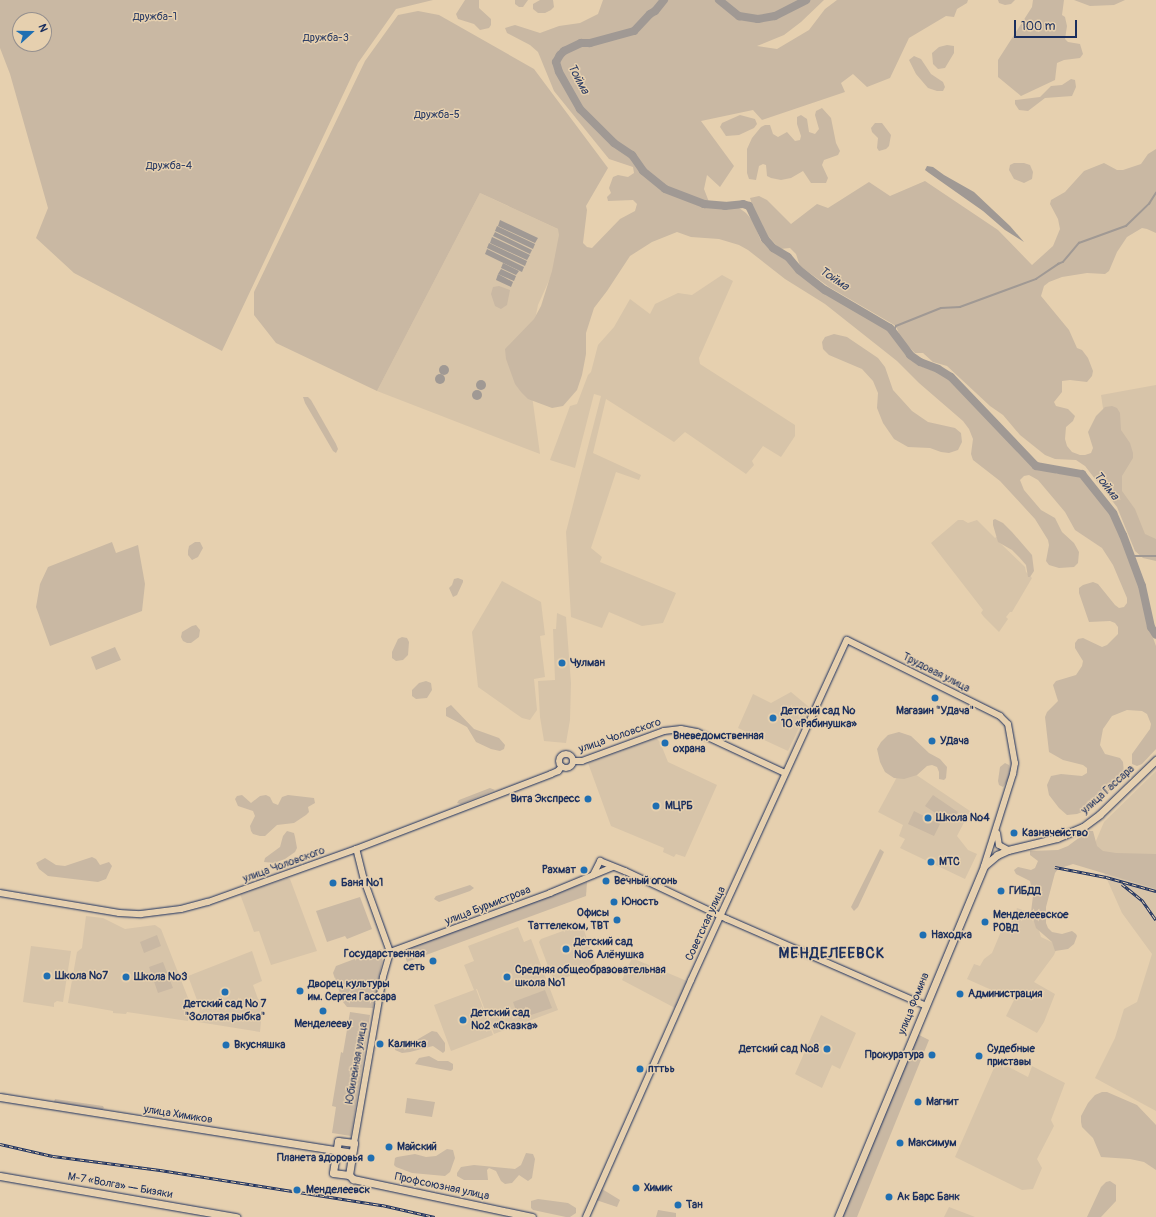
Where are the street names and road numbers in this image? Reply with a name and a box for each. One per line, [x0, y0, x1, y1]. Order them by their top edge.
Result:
street label: Трудовая улица [900, 650, 972, 696]
street label: улица Чоловского [577, 716, 663, 756]
street label: улица Гассара [1079, 763, 1137, 817]
street label: улица Чоловского [241, 844, 327, 886]
street label: улица Бурмистрова [443, 884, 533, 928]
street label: Советская улица [683, 885, 729, 963]
street label: улица Фомина [896, 971, 932, 1037]
street label: Юбилейная улица [343, 1021, 371, 1105]
street label: улица Химиков [143, 1103, 213, 1127]
street label: М-7 «Волга» — Бизяки [67, 1170, 173, 1202]
street label: Профсоюзная улица [393, 1171, 491, 1203]

